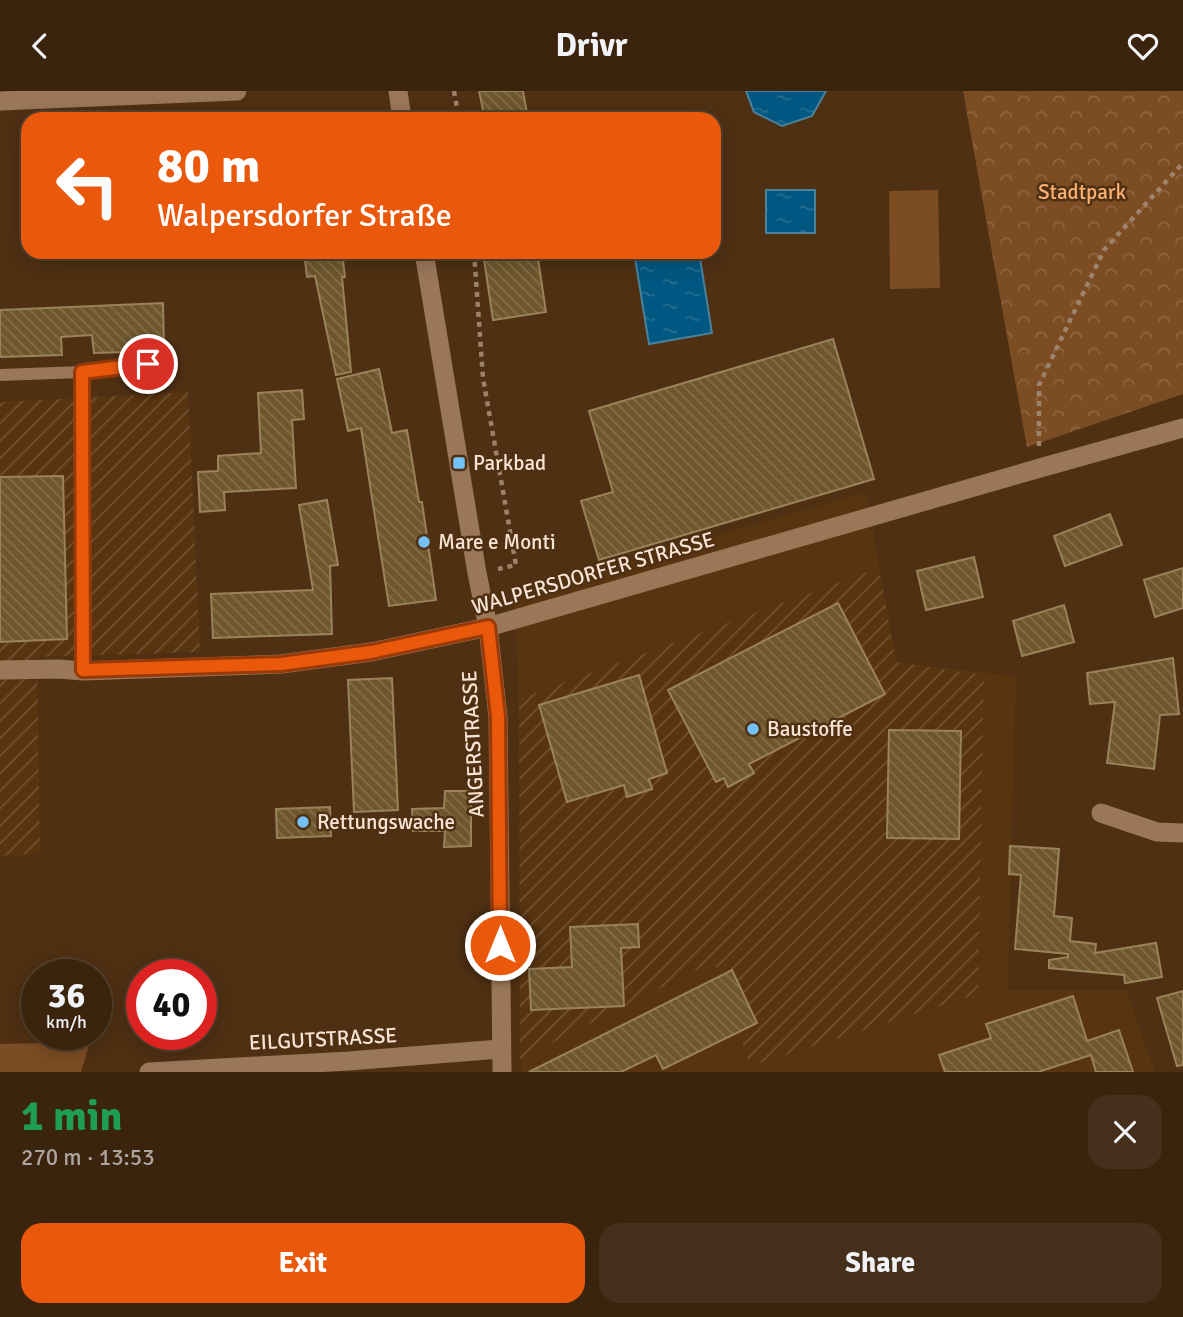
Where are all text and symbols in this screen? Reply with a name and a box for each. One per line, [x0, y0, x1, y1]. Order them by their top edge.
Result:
text: Drivr [555, 26, 628, 65]
icon: back [21, 27, 59, 65]
icon: heart [1124, 27, 1162, 65]
text: 80 m [157, 136, 260, 196]
icon: left [42, 140, 133, 231]
park label: Stadtpark [1038, 179, 1127, 205]
text: Walpersdorfer Straße [157, 196, 452, 235]
pin [118, 334, 178, 394]
icon: arrive [129, 345, 167, 383]
place label: Parkbad [473, 450, 546, 476]
marker: Parkbad [451, 455, 467, 471]
street label: WALPERSDORFER STRASSE [469, 526, 717, 620]
place label: Mare e Monti [438, 529, 556, 555]
marker: Mare e Monti [416, 534, 432, 550]
street label: ANGERSTRASSE [456, 670, 490, 818]
place label: Baustoffe [767, 716, 853, 742]
marker: Baustoffe [745, 721, 761, 737]
place label: Rettungswache [317, 809, 455, 835]
marker: Rettungswache [295, 814, 311, 830]
position arrow [463, 908, 537, 982]
speed limit sign: 40 [126, 959, 217, 1050]
text: 36 [48, 974, 85, 1017]
text: km/h [46, 1011, 87, 1033]
street label: EILGUTSTRASSE [248, 1022, 398, 1056]
text: 1 min [21, 1091, 122, 1142]
button: close [1088, 1095, 1162, 1169]
text: 270 m · 13:53 [21, 1143, 155, 1172]
button: Exit [21, 1223, 585, 1303]
button: Share [599, 1223, 1162, 1303]

